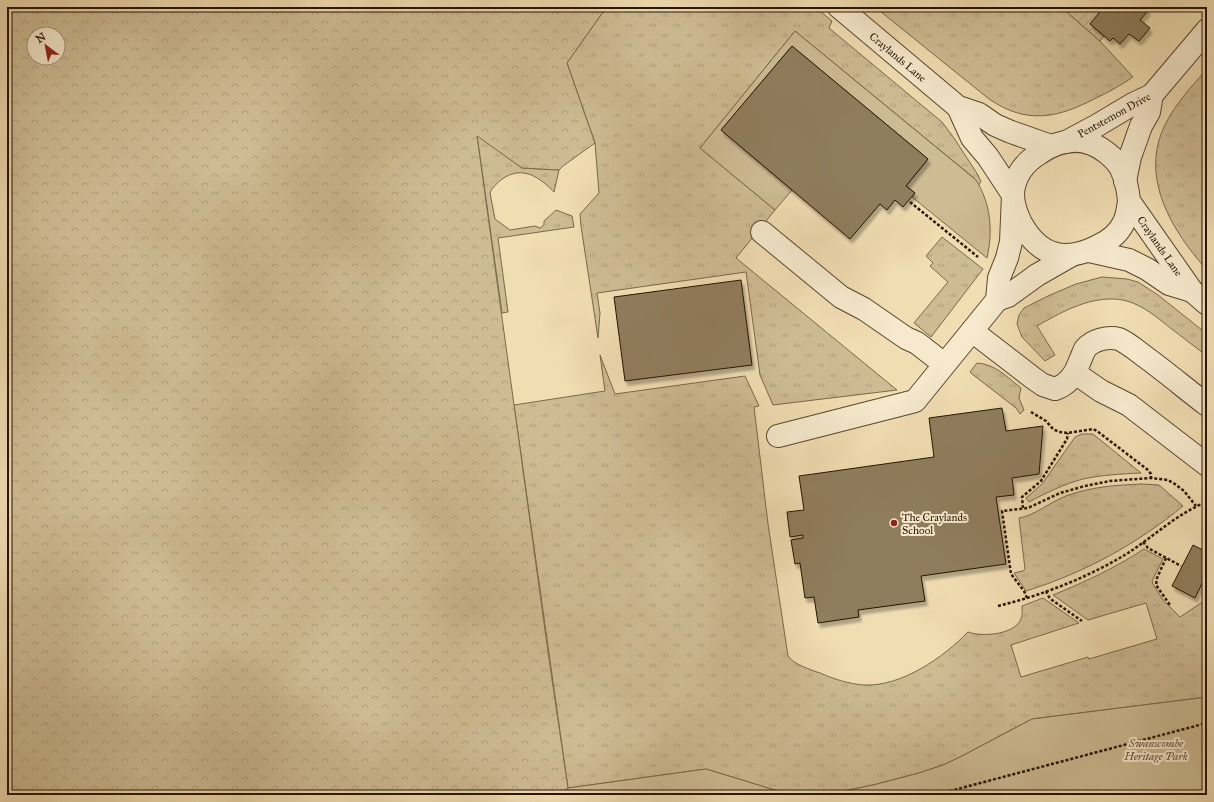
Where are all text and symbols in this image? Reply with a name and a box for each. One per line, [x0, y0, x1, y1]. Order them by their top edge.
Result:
north arrow [26, 26, 66, 66]
text: N [34, 30, 49, 46]
street label: Craylands Lane [867, 30, 929, 85]
street label: Pentstemon Drive [1075, 90, 1153, 141]
street label: Craylands Lane [1134, 214, 1185, 279]
place label: The Craylands School [902, 511, 967, 537]
marker: The Craylands School [889, 518, 899, 528]
park label: Swanscombe Heritage Park [1123, 737, 1188, 763]

